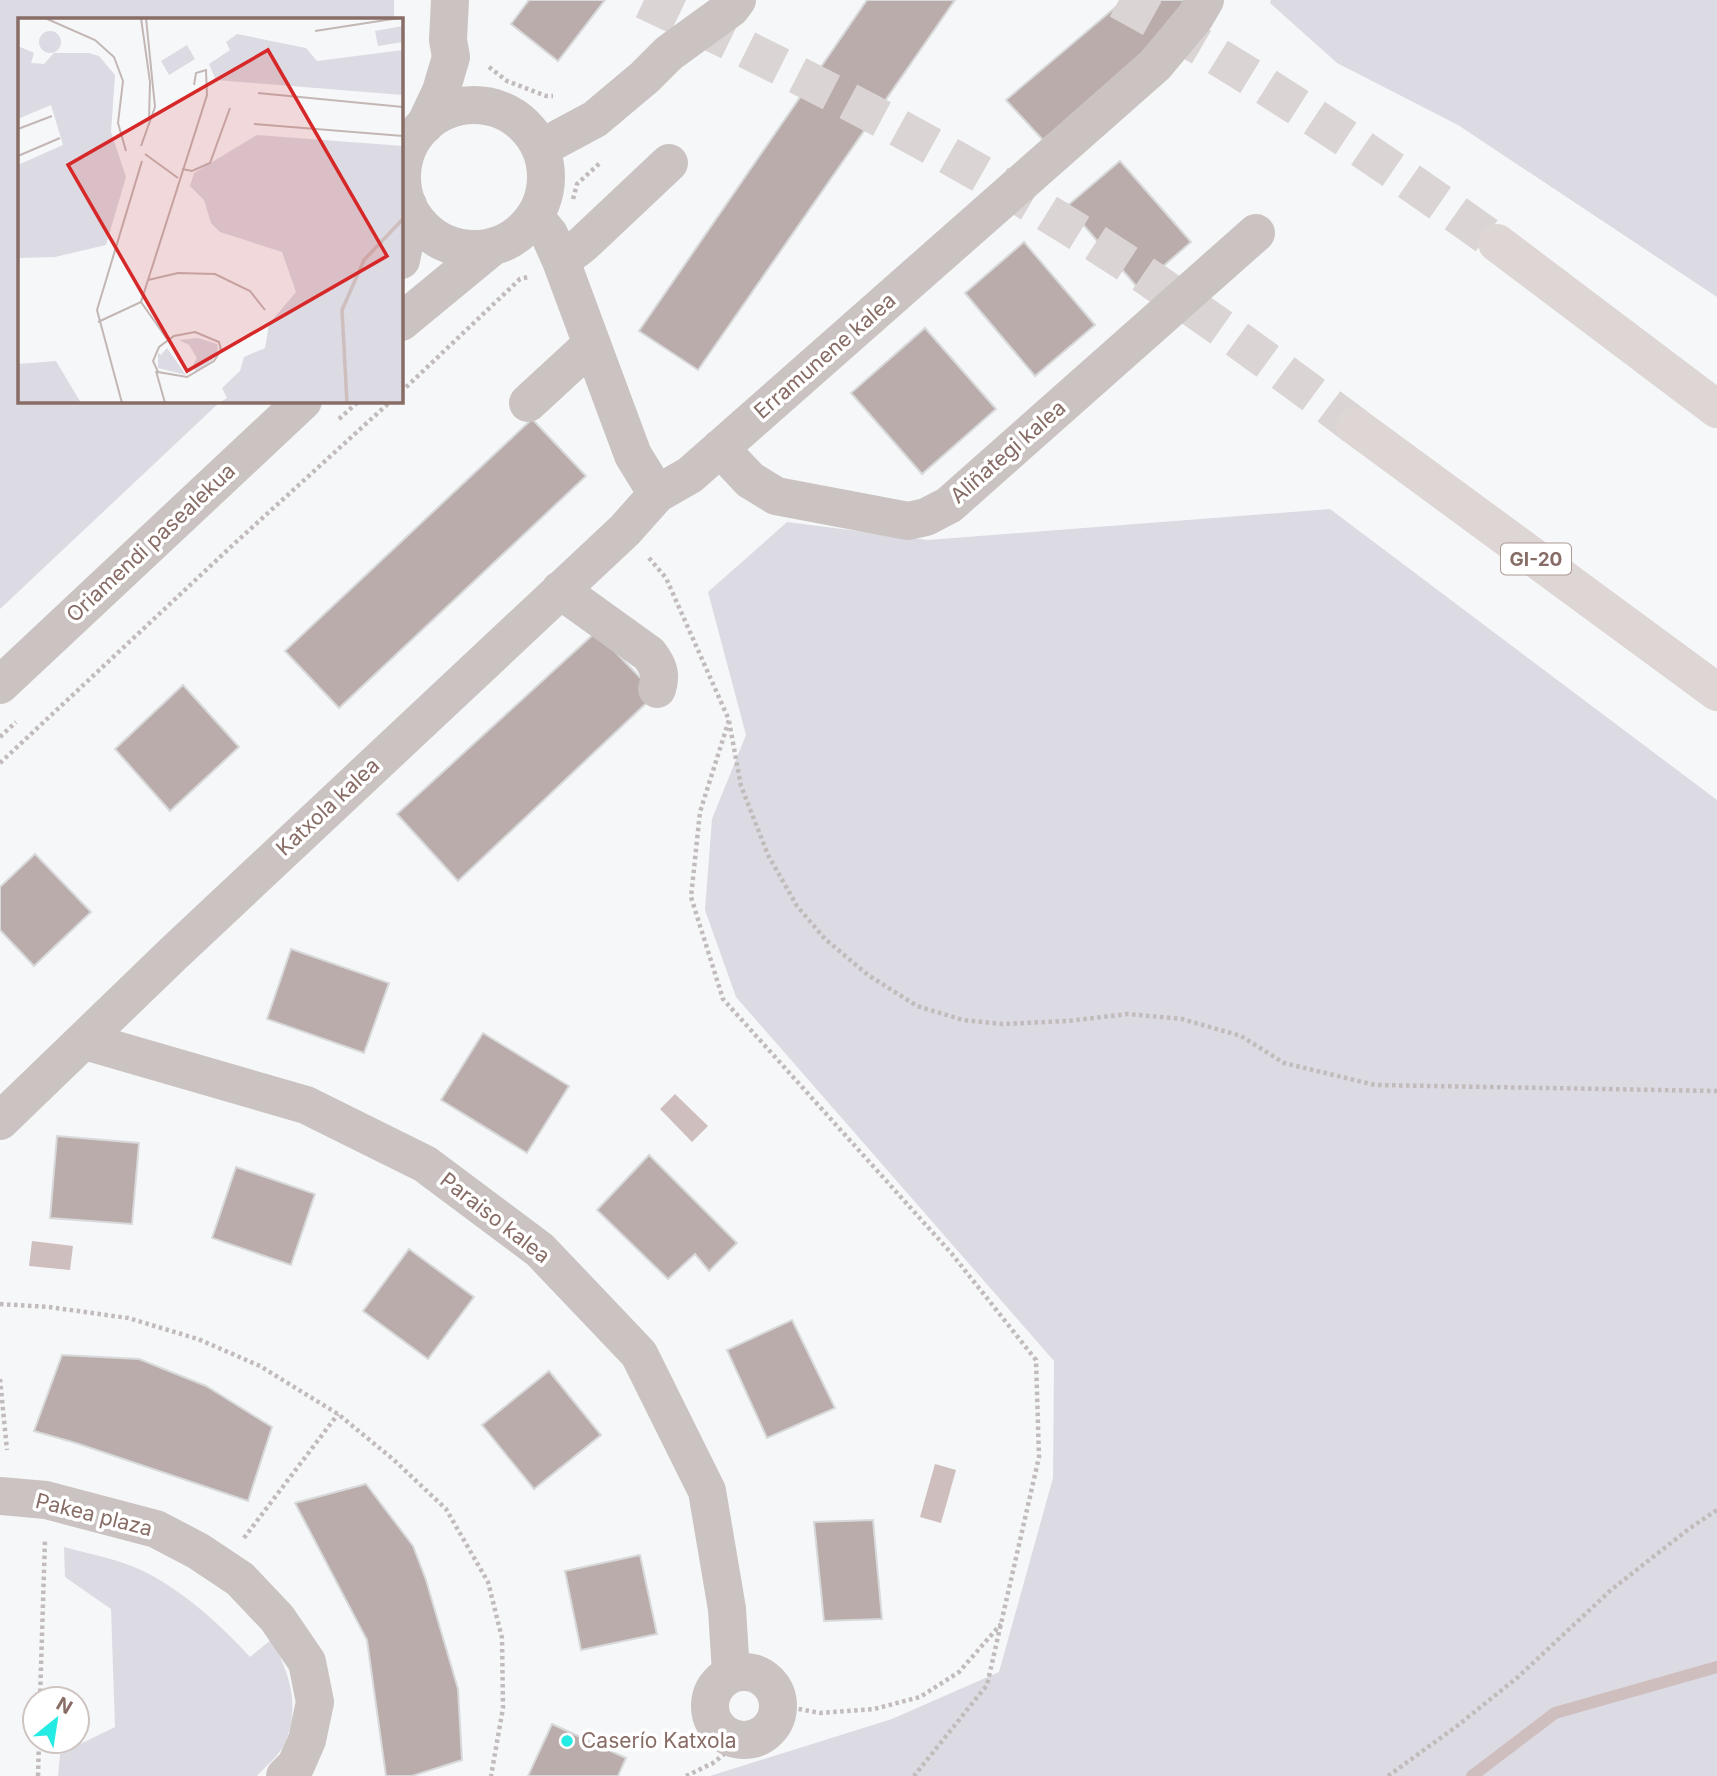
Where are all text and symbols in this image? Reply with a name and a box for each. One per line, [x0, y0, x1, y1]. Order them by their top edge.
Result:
inset map [18, 18, 402, 402]
street label: Erramunene kalea [749, 287, 901, 424]
street label: Aliñategi kalea [945, 395, 1070, 508]
street label: Oriamendi pasealekua [61, 458, 240, 627]
road number: GI-20 [1501, 544, 1571, 574]
street label: Katxola kalea [271, 753, 384, 861]
street label: Paraiso kalea [436, 1167, 555, 1268]
street label: Pakea plaza [33, 1488, 155, 1541]
north arrow [21, 1685, 91, 1755]
text: N [52, 1692, 76, 1719]
place label: Caserío Katxola [581, 1728, 737, 1753]
marker: Caserío Katxola [559, 1733, 575, 1749]

